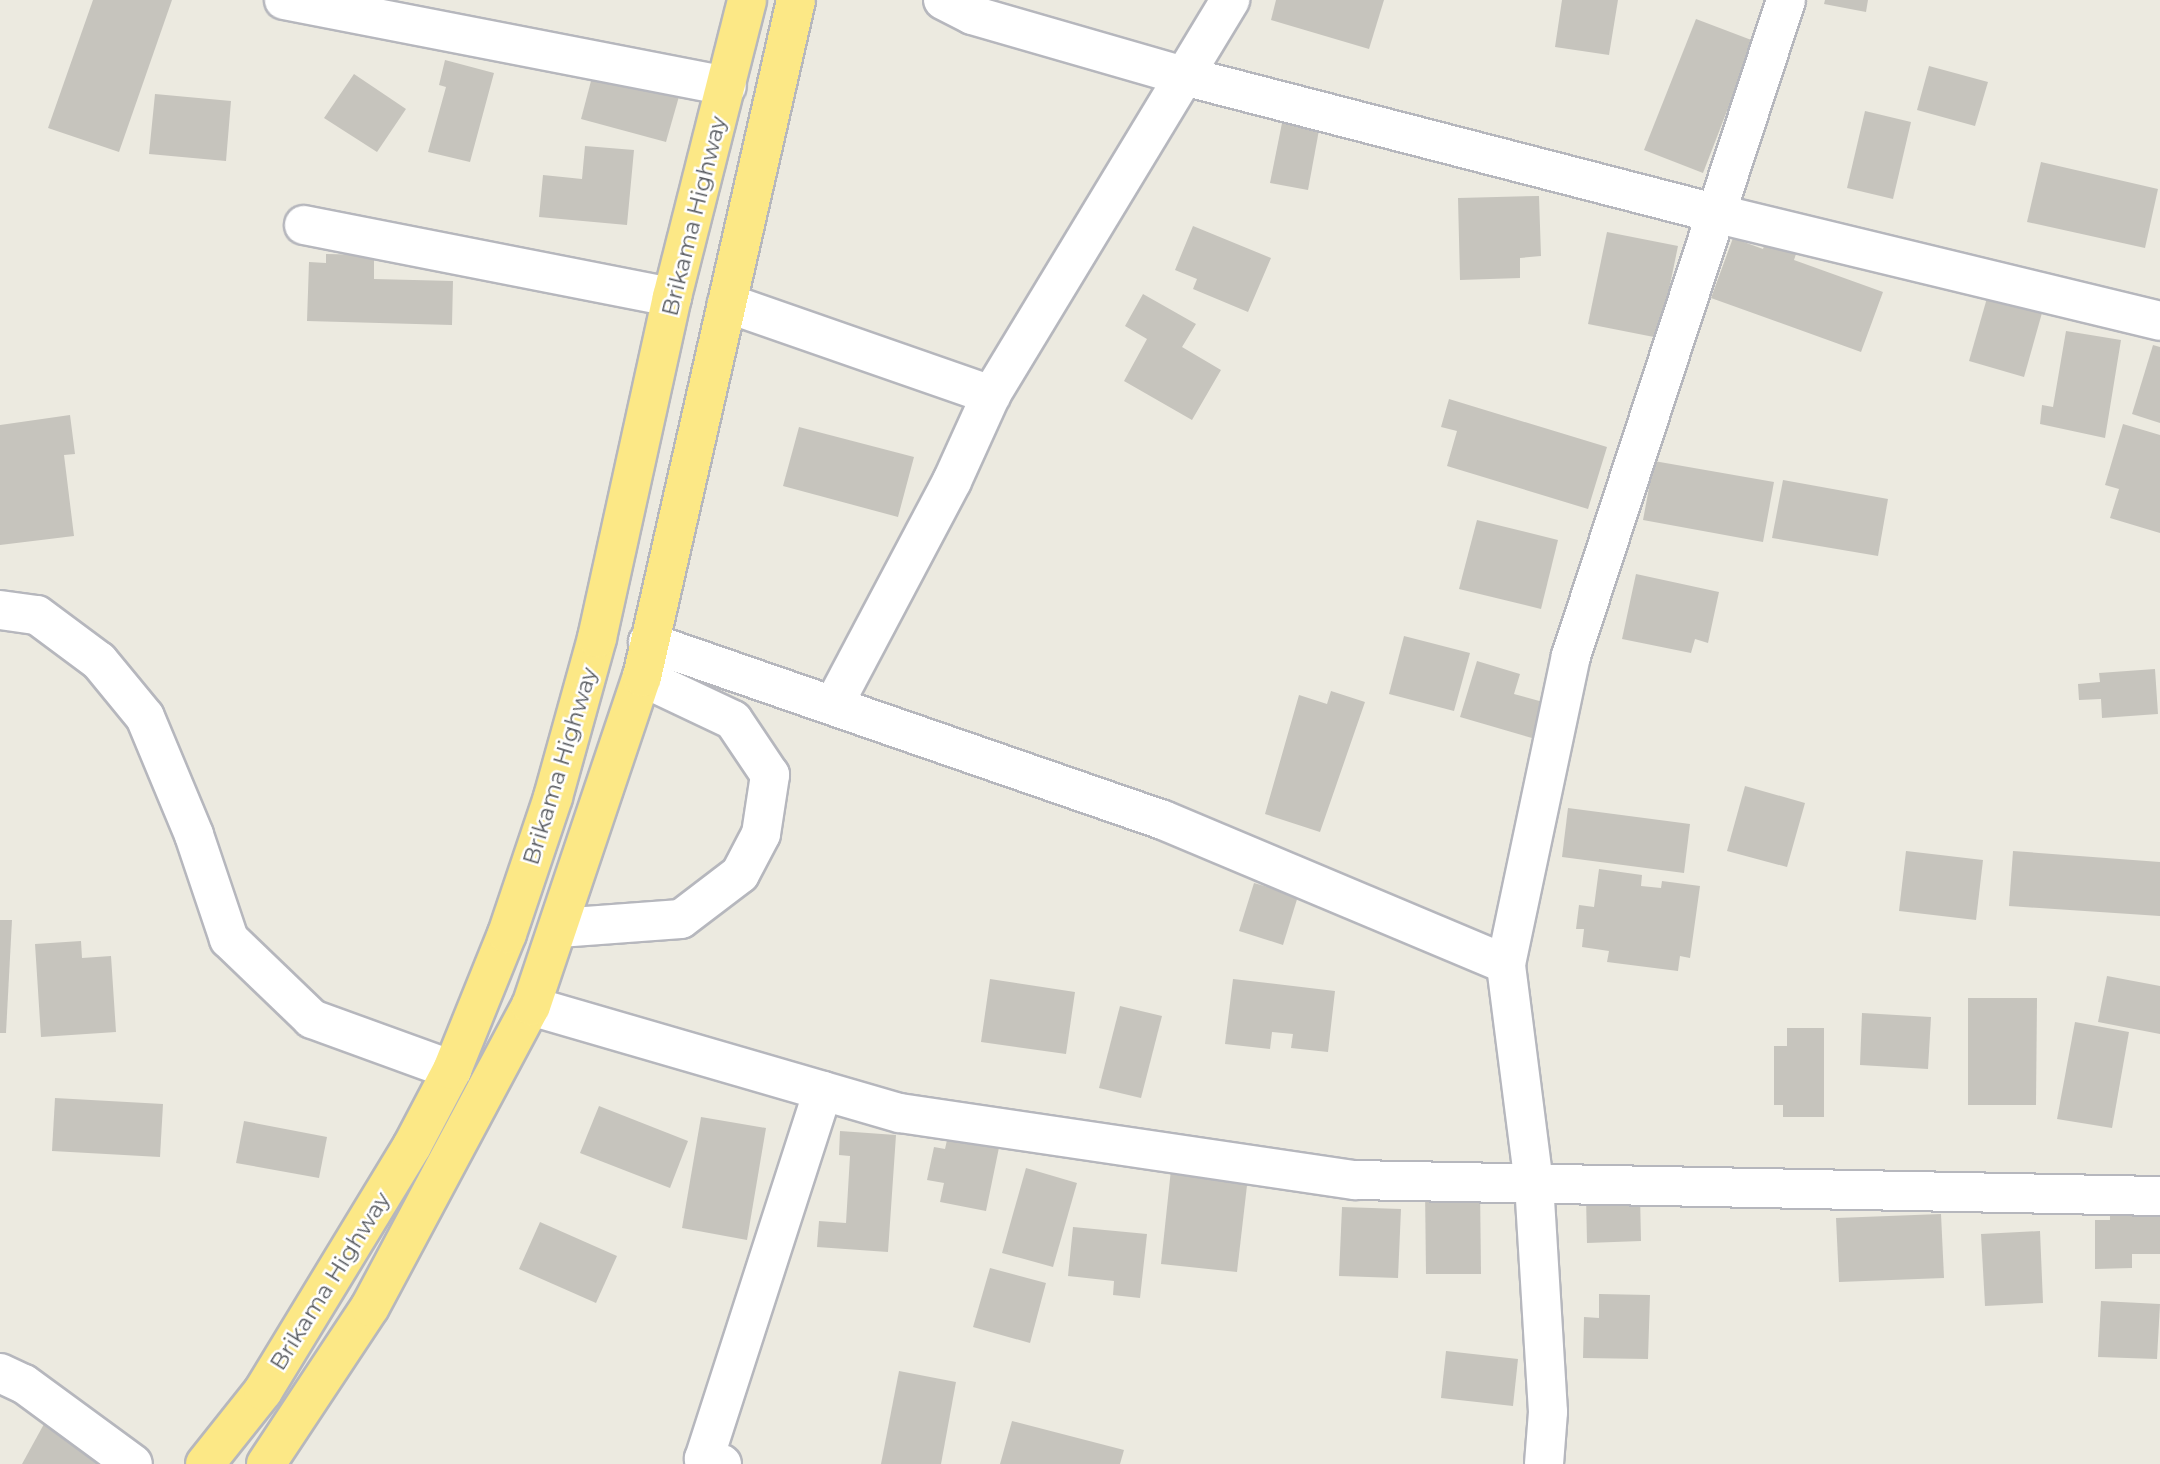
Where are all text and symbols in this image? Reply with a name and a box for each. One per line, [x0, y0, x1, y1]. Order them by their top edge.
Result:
street label: Brikama Highway [656, 113, 732, 319]
street label: Brikama Highway [517, 664, 603, 868]
street label: Brikama Highway [264, 1187, 396, 1375]

